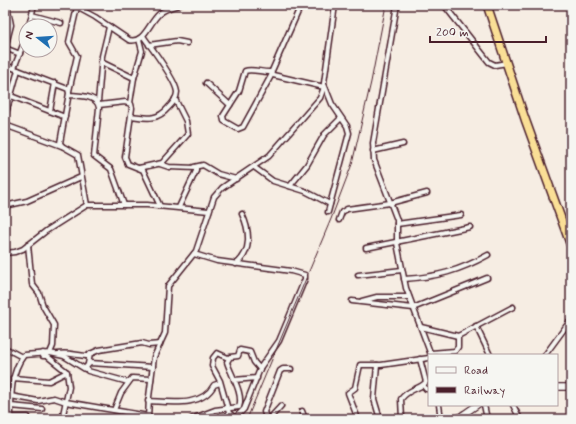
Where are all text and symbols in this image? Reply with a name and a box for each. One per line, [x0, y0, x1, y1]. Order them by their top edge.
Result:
north arrow [18, 18, 58, 58]
scale bar [430, 18, 546, 44]
text: 200 m [436, 25, 469, 41]
text: N [22, 30, 37, 41]
legend [428, 354, 558, 406]
text: Road [464, 363, 488, 379]
text: Railway [464, 383, 506, 399]

